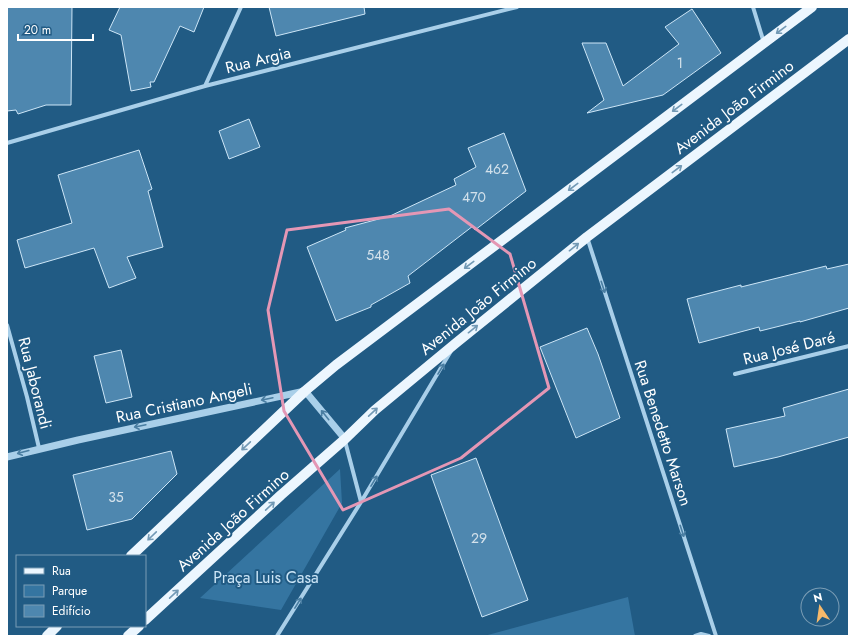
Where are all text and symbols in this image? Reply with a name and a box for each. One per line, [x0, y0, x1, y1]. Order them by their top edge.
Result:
scale bar [18, 16, 93, 42]
text: 20 m [24, 21, 51, 39]
one-way arrow [775, 26, 786, 35]
street label: Rua Argia [223, 41, 293, 79]
house number: 1 [677, 53, 683, 73]
street label: Avenida João Firmino [669, 54, 799, 160]
one-way arrow [671, 104, 682, 113]
house number: 462 [485, 159, 509, 179]
one-way arrow [672, 164, 683, 173]
one-way arrow [567, 182, 578, 191]
house number: 470 [462, 187, 486, 207]
one-way arrow [568, 243, 579, 252]
house number: 548 [366, 245, 390, 265]
street label: Avenida João Firmino [415, 252, 541, 360]
one-way arrow [464, 261, 475, 269]
one-way arrow [600, 280, 607, 293]
one-way arrow [468, 325, 478, 334]
street label: Rua José Daré [741, 325, 837, 371]
street label: Rua Jaborandi [12, 335, 58, 431]
street label: Rua Benedetto Marson [629, 357, 697, 509]
one-way arrow [437, 363, 445, 375]
street label: Rua Cristiano Angeli [114, 377, 254, 429]
one-way arrow [261, 396, 274, 404]
one-way arrow [368, 408, 378, 417]
one-way arrow [321, 410, 330, 421]
one-way arrow [134, 423, 147, 431]
one-way arrow [241, 442, 251, 451]
one-way arrow [17, 449, 30, 457]
street label: Avenida João Firmino [172, 463, 294, 577]
one-way arrow [370, 475, 378, 487]
house number: 35 [108, 487, 124, 507]
one-way arrow [264, 502, 274, 511]
one-way arrow [678, 524, 686, 536]
house number: 29 [471, 528, 487, 548]
one-way arrow [147, 531, 157, 541]
legend [16, 555, 146, 627]
text: Rua [52, 562, 71, 580]
park label: Praça Luis Casa [213, 566, 319, 589]
text: Parque [52, 582, 87, 600]
north arrow [800, 587, 840, 627]
text: N [812, 588, 824, 606]
one-way arrow [169, 589, 179, 599]
one-way arrow [294, 598, 302, 609]
text: Edifício [52, 602, 91, 620]

